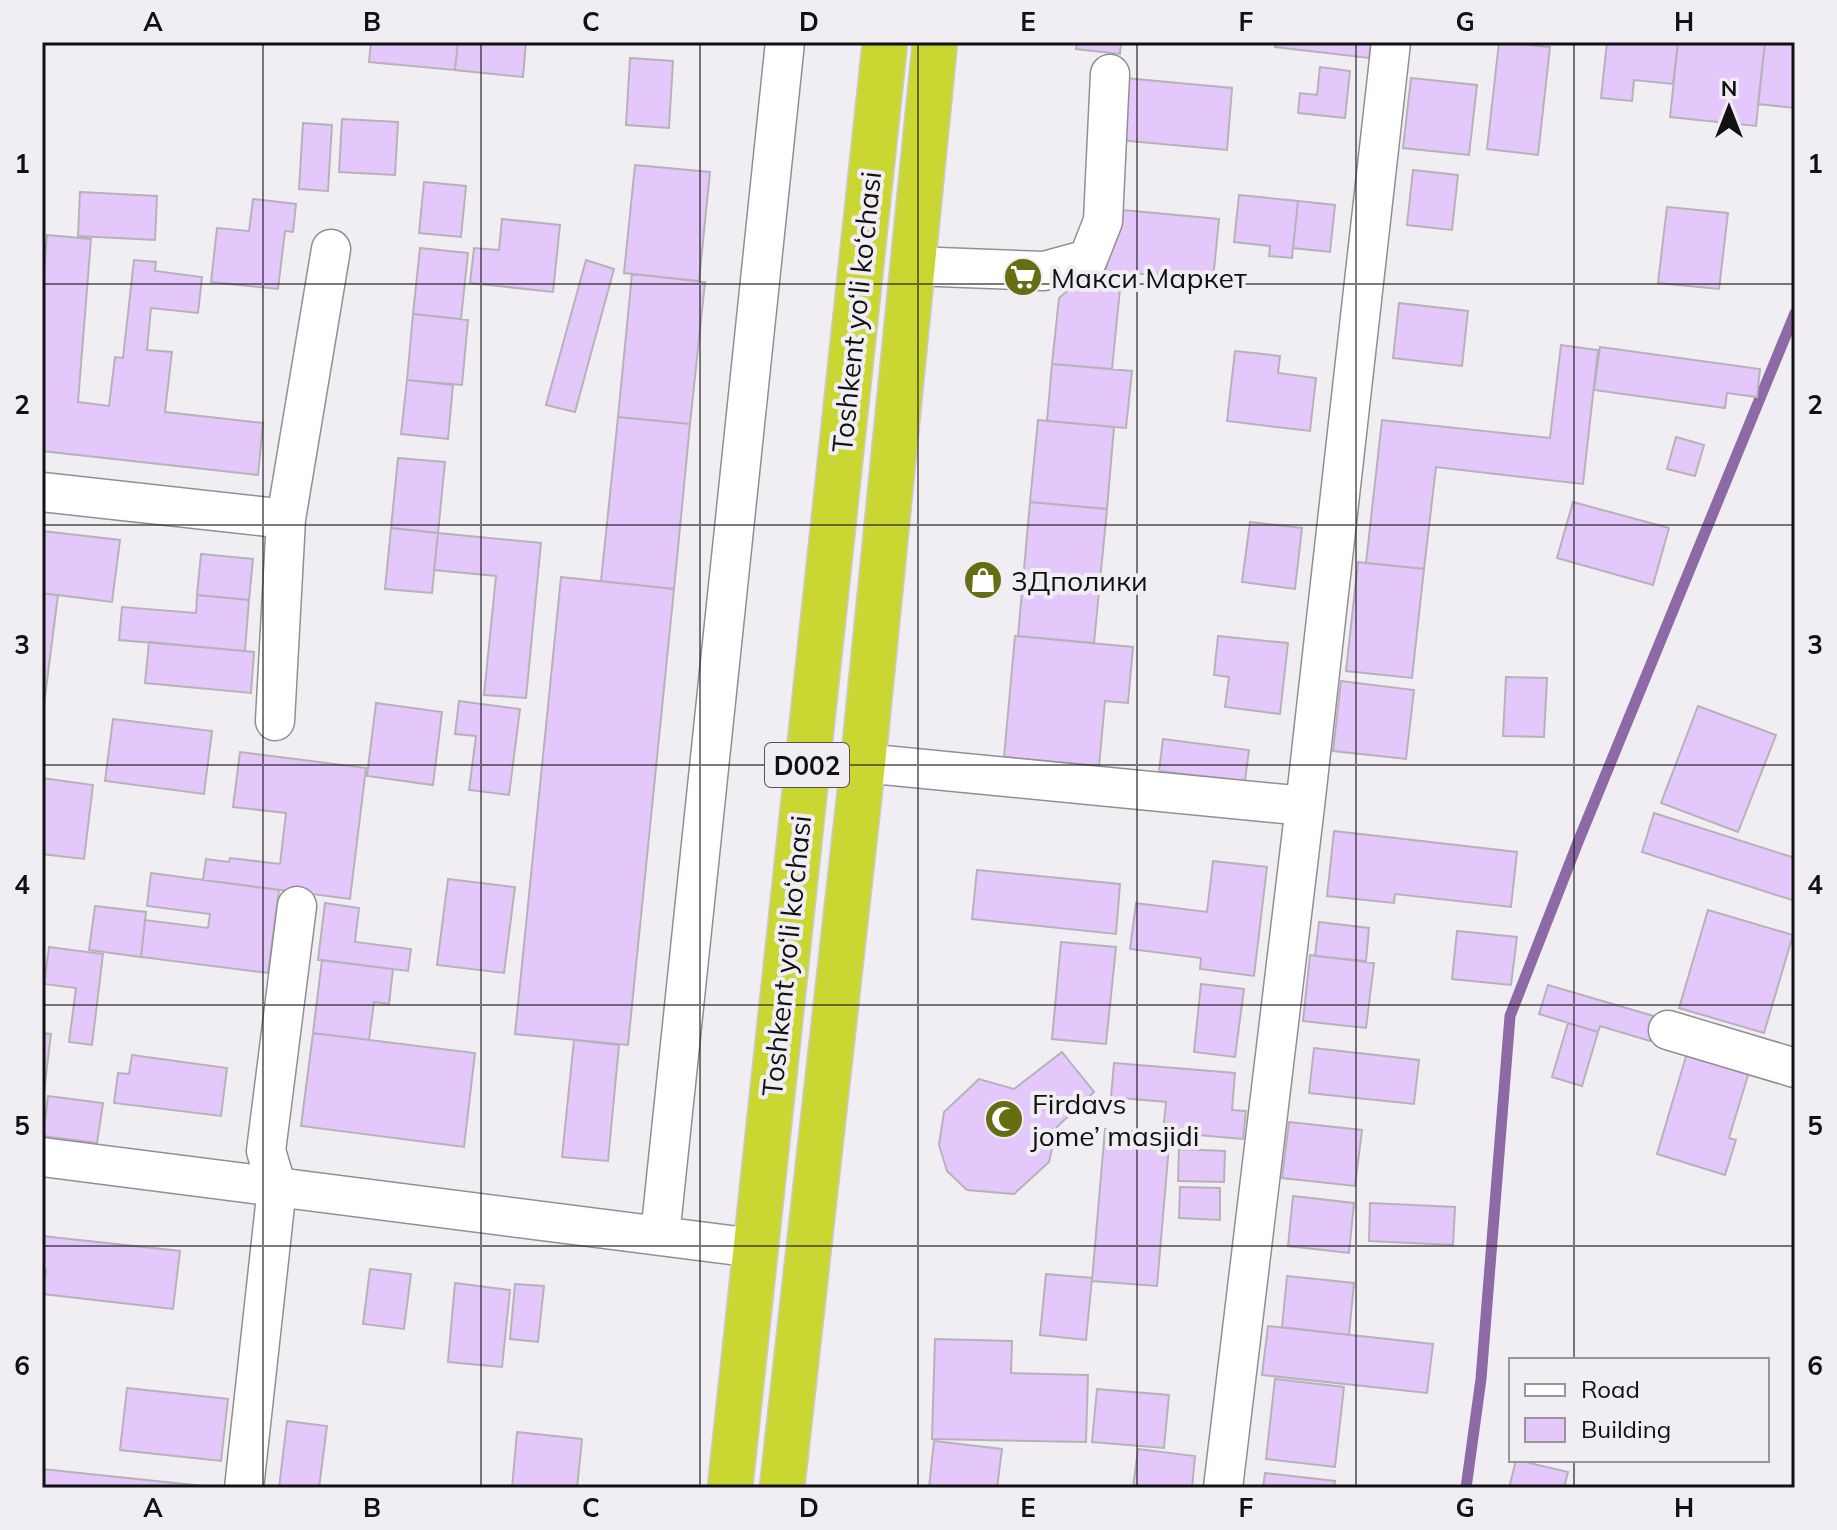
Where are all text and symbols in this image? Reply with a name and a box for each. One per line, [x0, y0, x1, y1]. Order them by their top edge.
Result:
text: A [143, 5, 163, 38]
text: B [363, 5, 381, 38]
text: C [582, 5, 600, 38]
text: D [799, 5, 819, 38]
text: E [1020, 5, 1036, 38]
text: F [1239, 5, 1254, 38]
text: G [1455, 5, 1475, 38]
text: H [1674, 5, 1694, 38]
north arrow [1689, 68, 1769, 148]
text: N [1721, 74, 1737, 102]
text: 1 [14, 147, 30, 180]
text: 1 [1807, 147, 1823, 180]
street label: Toshkent yo‘li ko‘chasi [824, 170, 888, 454]
supermarket icon: Макси Маркет [1002, 256, 1044, 298]
place label: Макси Маркет [1051, 260, 1247, 295]
text: 2 [14, 388, 30, 421]
text: 2 [1807, 388, 1823, 421]
shop icon: 3Дполики [962, 559, 1004, 601]
place label: 3Дполики [1011, 563, 1148, 598]
text: 3 [14, 628, 30, 661]
text: 3 [1807, 628, 1823, 661]
road number: D002 [765, 743, 849, 787]
street label: Toshkent yo‘li ko‘chasi [754, 814, 818, 1098]
text: 4 [14, 868, 30, 901]
text: 4 [1807, 868, 1823, 901]
place label: Firdavs jome’ masjidi [1030, 1086, 1199, 1153]
mosque icon: Firdavs jome’ masjidi [983, 1098, 1025, 1140]
text: 5 [14, 1109, 30, 1142]
text: 5 [1807, 1109, 1823, 1142]
text: 6 [14, 1349, 30, 1382]
text: 6 [1807, 1349, 1823, 1382]
legend [1509, 1358, 1769, 1462]
text: Road [1581, 1374, 1640, 1404]
text: Building [1581, 1414, 1671, 1444]
text: A [143, 1491, 163, 1524]
text: B [363, 1491, 381, 1524]
text: C [582, 1491, 600, 1524]
text: D [799, 1491, 819, 1524]
text: E [1020, 1491, 1036, 1524]
text: F [1239, 1491, 1254, 1524]
text: G [1455, 1491, 1475, 1524]
text: H [1674, 1491, 1694, 1524]

